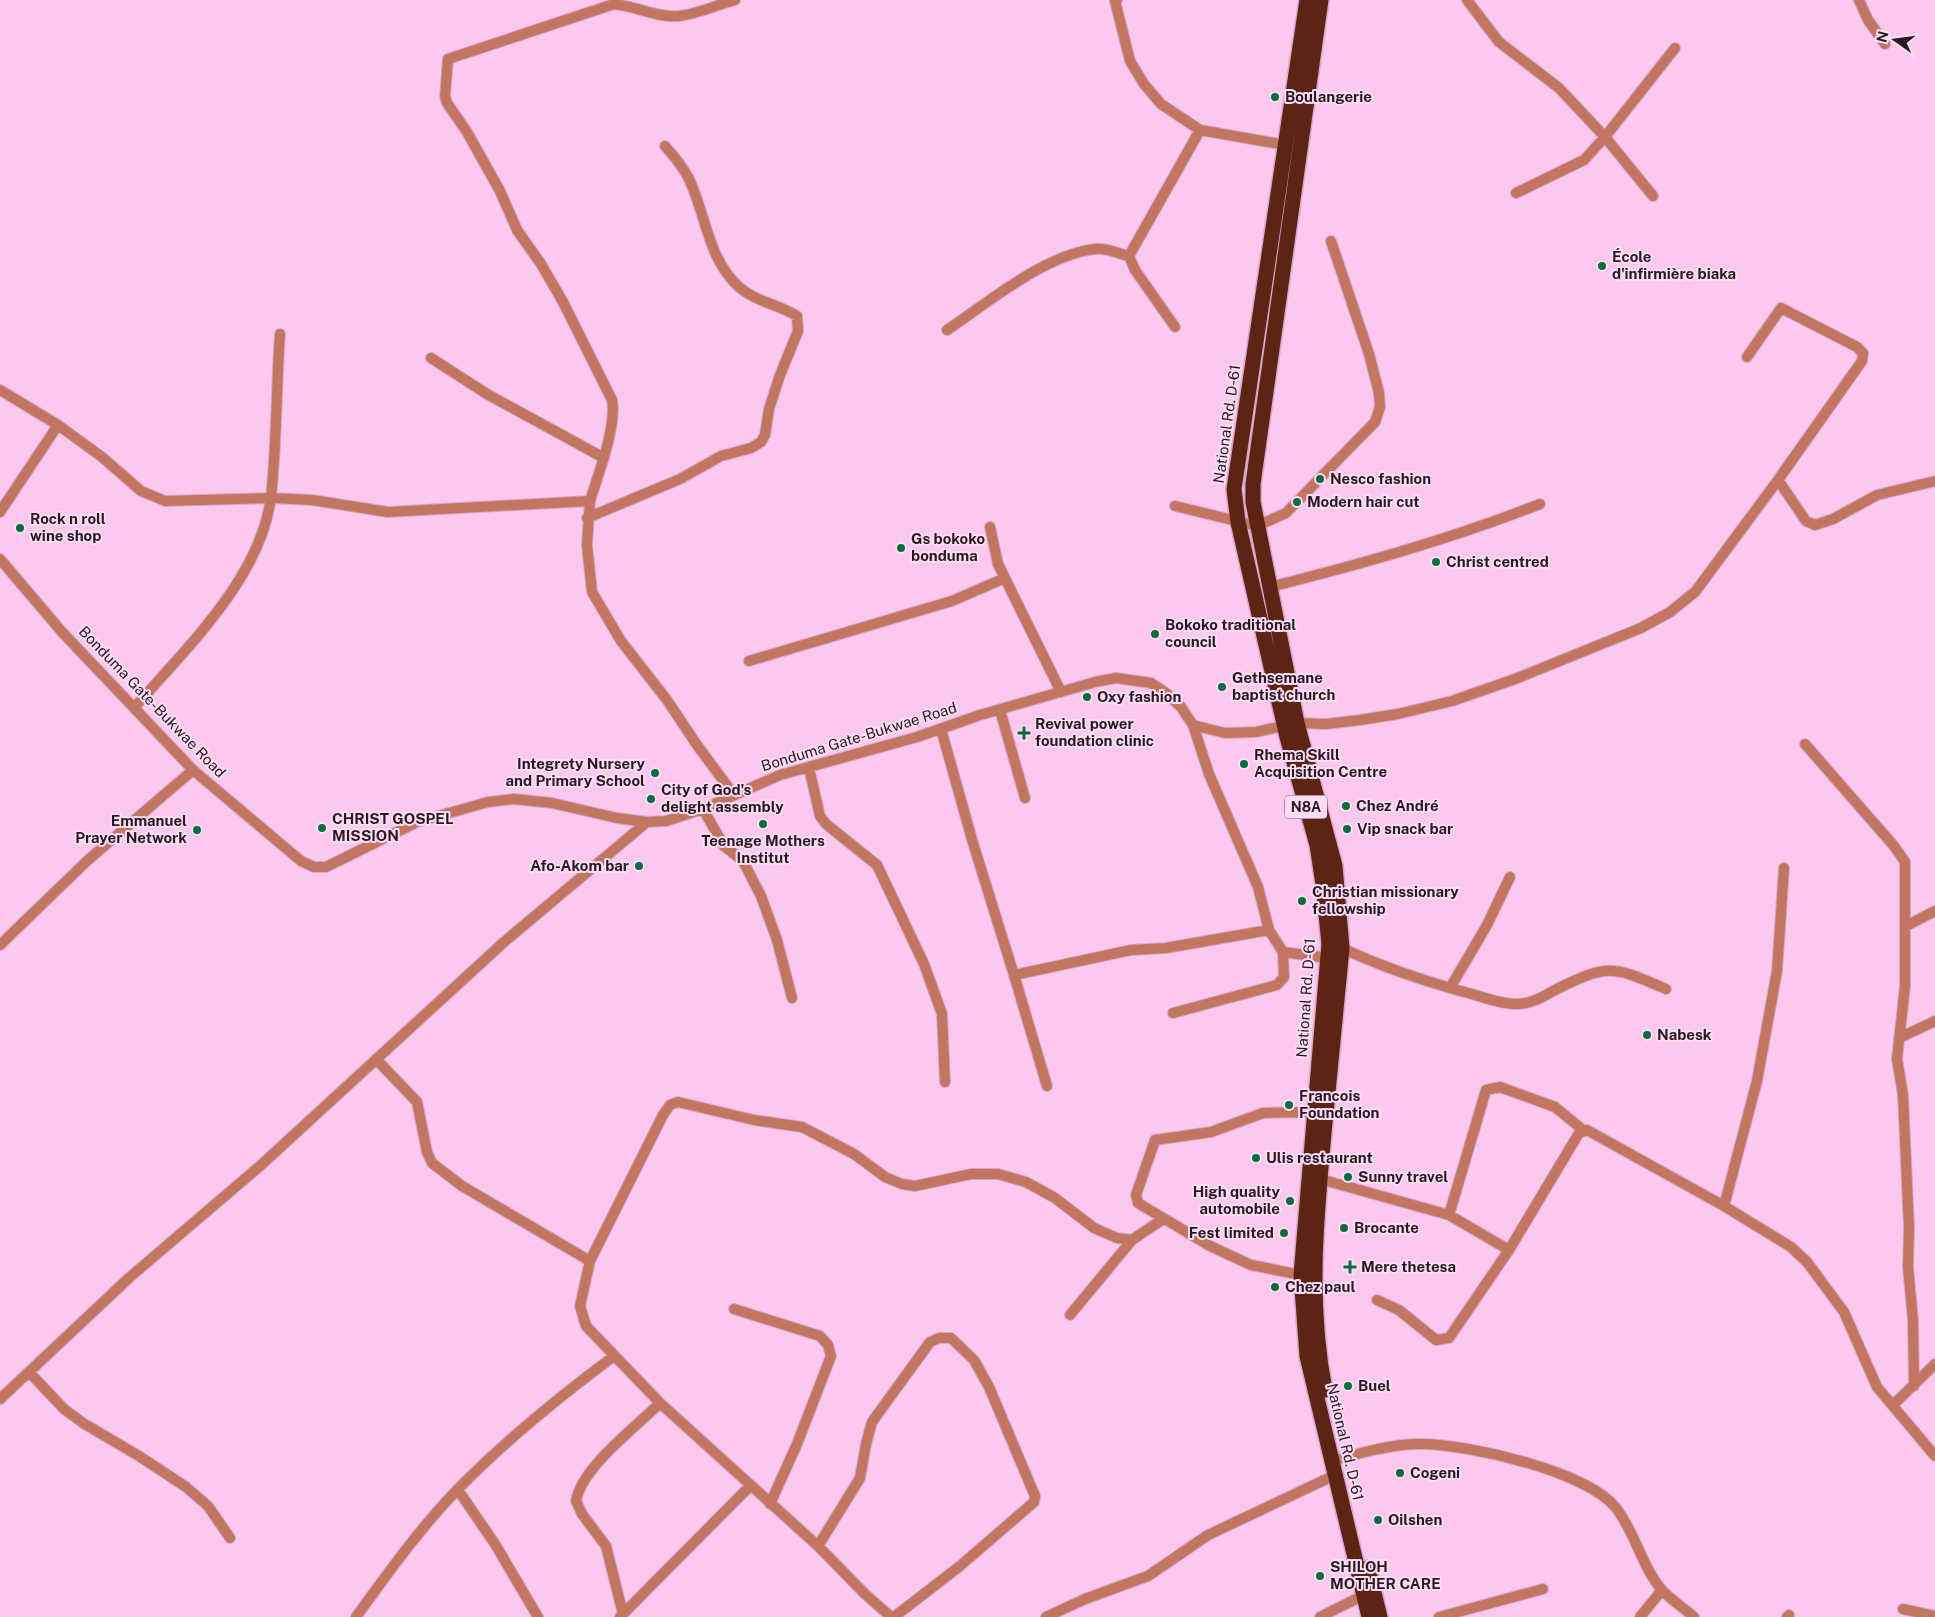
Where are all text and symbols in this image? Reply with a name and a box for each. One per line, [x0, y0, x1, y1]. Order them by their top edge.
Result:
north arrow [1870, 15, 1920, 65]
text: N [1873, 30, 1891, 44]
place label: Boulangerie [1285, 88, 1372, 105]
marker: Boulangerie [1269, 91, 1281, 103]
place label: École d'infirmière biaka [1612, 248, 1736, 282]
marker: École d'infirmière biaka [1596, 260, 1608, 272]
street label: National Rd. D-61 [1210, 364, 1243, 484]
place label: Nesco fashion [1330, 470, 1431, 487]
marker: Nesco fashion [1314, 473, 1326, 485]
place label: Modern hair cut [1307, 493, 1420, 510]
marker: Modern hair cut [1291, 496, 1303, 508]
place label: Rock n roll wine shop [30, 510, 106, 544]
marker: Rock n roll wine shop [14, 522, 26, 534]
place label: Gs bokoko bonduma [911, 530, 986, 564]
marker: Gs bokoko bonduma [895, 542, 907, 554]
place label: Christ centred [1446, 553, 1549, 570]
marker: Christ centred [1430, 556, 1442, 568]
place label: Bokoko traditional council [1165, 616, 1296, 650]
street label: Bonduma Gate-Bukwae Road [76, 622, 229, 781]
marker: Bokoko traditional council [1149, 628, 1161, 640]
place label: Gethsemane baptist church [1232, 669, 1335, 703]
marker: Gethsemane baptist church [1216, 681, 1228, 693]
place label: Oxy fashion [1097, 688, 1181, 705]
marker: Oxy fashion [1081, 691, 1093, 703]
street label: Bonduma Gate-Bukwae Road [759, 699, 959, 774]
place label: Revival power foundation clinic [1035, 715, 1154, 749]
marker: Revival power foundation clinic [1017, 726, 1031, 740]
place label: Rhema Skill Acquisition Centre [1254, 746, 1387, 780]
place label: Integrety Nursery and Primary School [506, 755, 646, 789]
marker: Rhema Skill Acquisition Centre [1238, 758, 1250, 770]
marker: Integrety Nursery and Primary School [649, 767, 661, 779]
place label: City of God's delight assembly [661, 781, 784, 815]
marker: City of God's delight assembly [645, 793, 657, 805]
road number: N8A [1285, 796, 1327, 819]
place label: Chez André [1356, 797, 1439, 814]
marker: Chez André [1340, 800, 1352, 812]
place label: CHRIST GOSPEL MISSION [332, 810, 454, 844]
place label: Emmanuel Prayer Network [75, 812, 187, 846]
marker: Teenage Mothers Institut [757, 818, 769, 830]
place label: Vip snack bar [1357, 820, 1453, 837]
marker: CHRIST GOSPEL MISSION [316, 822, 328, 834]
marker: Vip snack bar [1341, 823, 1353, 835]
marker: Emmanuel Prayer Network [191, 824, 203, 836]
place label: Teenage Mothers Institut [701, 832, 825, 866]
place label: Afo-Akom bar [530, 857, 629, 874]
marker: Afo-Akom bar [633, 860, 645, 872]
place label: Christian missionary fellowship [1312, 883, 1459, 917]
marker: Christian missionary fellowship [1296, 895, 1308, 907]
street label: National Rd. D-61 [1293, 938, 1318, 1058]
place label: Nabesk [1657, 1026, 1712, 1043]
marker: Nabesk [1641, 1029, 1653, 1041]
place label: Francois Foundation [1299, 1087, 1380, 1121]
marker: Francois Foundation [1283, 1099, 1295, 1111]
place label: Ulis restaurant [1266, 1149, 1373, 1166]
marker: Ulis restaurant [1250, 1152, 1262, 1164]
place label: Sunny travel [1358, 1168, 1448, 1185]
marker: Sunny travel [1342, 1171, 1354, 1183]
place label: High quality automobile [1193, 1183, 1281, 1217]
marker: High quality automobile [1284, 1195, 1296, 1207]
place label: Brocante [1354, 1219, 1419, 1236]
marker: Brocante [1338, 1222, 1350, 1234]
place label: Fest limited [1189, 1224, 1274, 1241]
marker: Fest limited [1278, 1227, 1290, 1239]
place label: Mere thetesa [1361, 1258, 1456, 1275]
marker: Mere thetesa [1343, 1260, 1357, 1274]
place label: Chez paul [1285, 1278, 1355, 1295]
marker: Chez paul [1269, 1281, 1281, 1293]
place label: Buel [1358, 1377, 1391, 1394]
marker: Buel [1342, 1380, 1354, 1392]
street label: National Rd. D-61 [1324, 1382, 1367, 1502]
place label: Cogeni [1410, 1464, 1460, 1481]
marker: Cogeni [1394, 1467, 1406, 1479]
place label: Oilshen [1388, 1511, 1442, 1528]
marker: Oilshen [1372, 1514, 1384, 1526]
place label: SHILOH MOTHER CARE [1330, 1558, 1441, 1592]
marker: SHILOH MOTHER CARE [1314, 1570, 1326, 1582]

